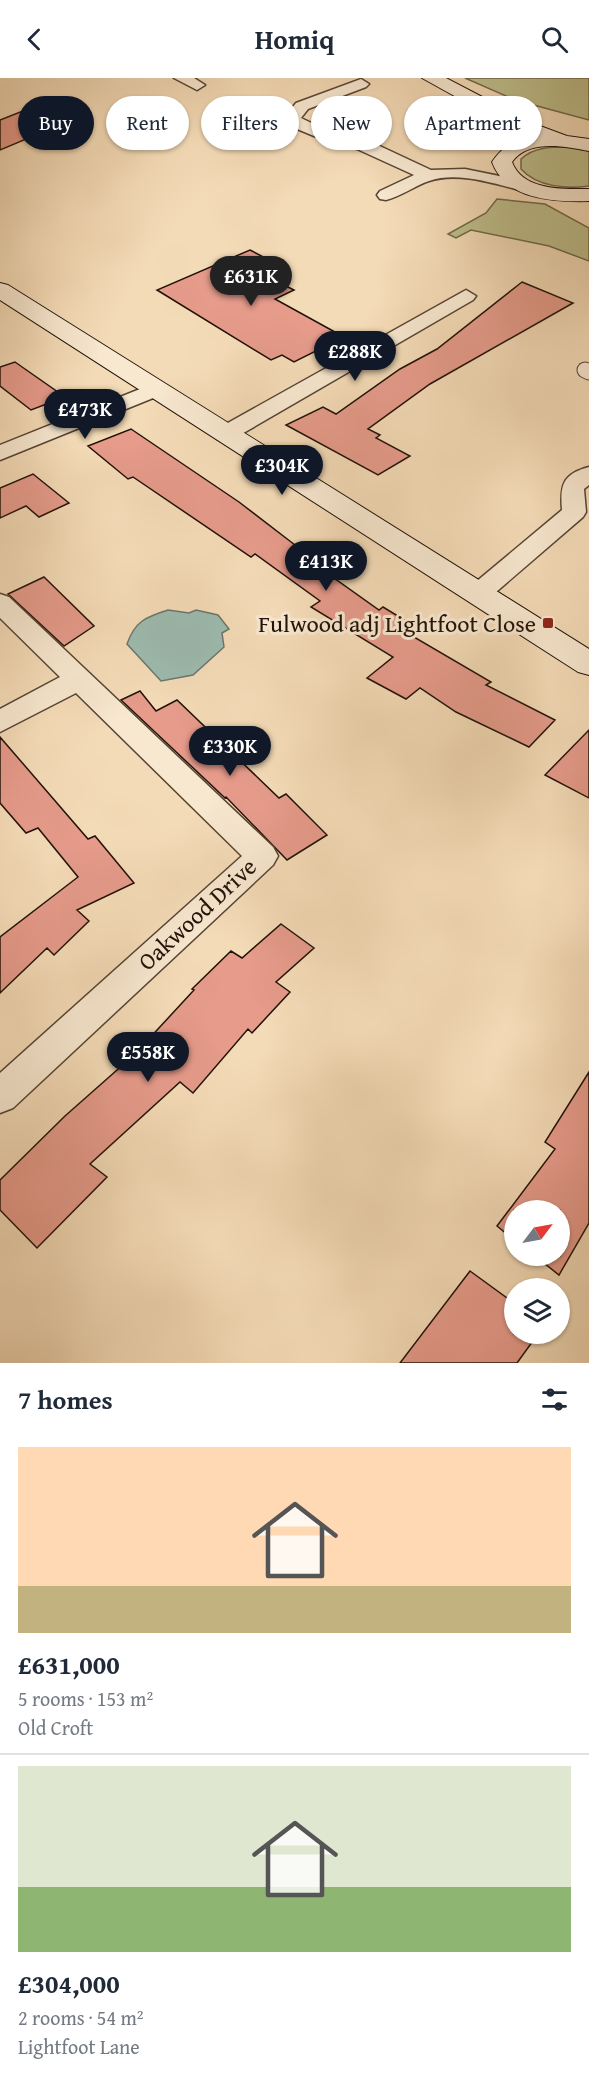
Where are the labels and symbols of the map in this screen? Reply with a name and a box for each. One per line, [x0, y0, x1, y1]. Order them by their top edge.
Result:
pin: £631K [209, 256, 293, 307]
pin: £288K [313, 331, 397, 382]
pin: £473K [43, 389, 127, 440]
pin: £304K [240, 445, 324, 496]
pin: £413K [284, 541, 368, 592]
place label: Fulwood adj Lightfoot Close [258, 606, 536, 641]
marker: Fulwood adj Lightfoot Close [541, 616, 555, 630]
pin: £330K [188, 726, 272, 777]
street label: Oakwood Drive [130, 850, 264, 978]
pin: £558K [106, 1032, 190, 1083]
north arrow [504, 1200, 570, 1266]

